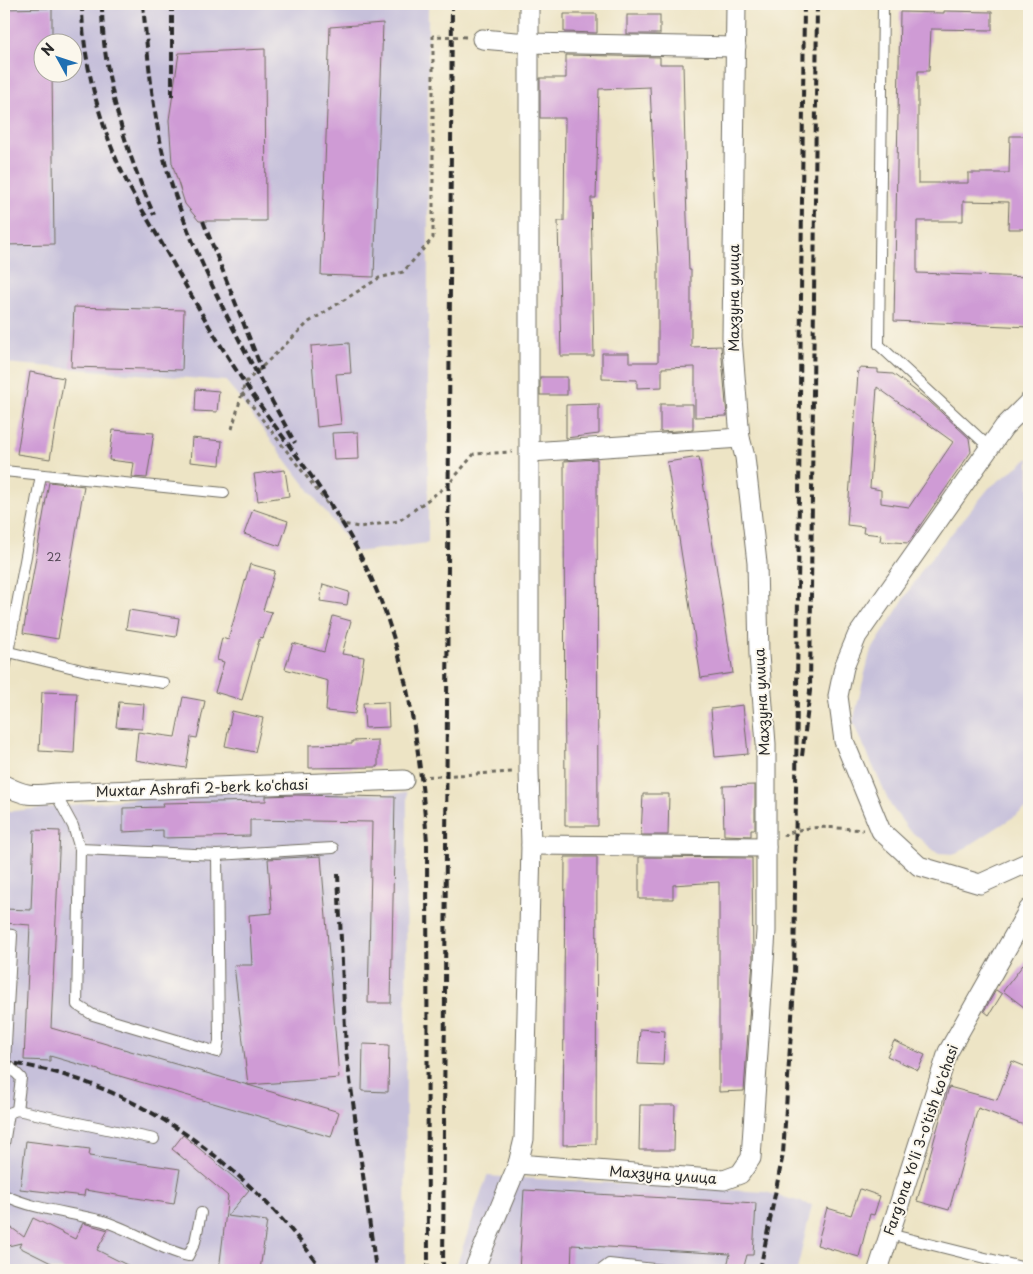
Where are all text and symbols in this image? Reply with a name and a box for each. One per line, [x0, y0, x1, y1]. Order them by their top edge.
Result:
north arrow [32, 32, 82, 82]
text: N [36, 38, 59, 60]
street label: Махзуна улица [723, 244, 744, 352]
house number: 22 [47, 548, 61, 565]
street label: Махзуна улица [748, 648, 775, 756]
street label: Muxtar Ashrafi 2-berk ko'chasi [95, 773, 309, 802]
street label: Farg'ona Yo'li 3-o'tish ko'chasi [878, 1041, 963, 1238]
street label: Махзуна улица [609, 1160, 718, 1189]

